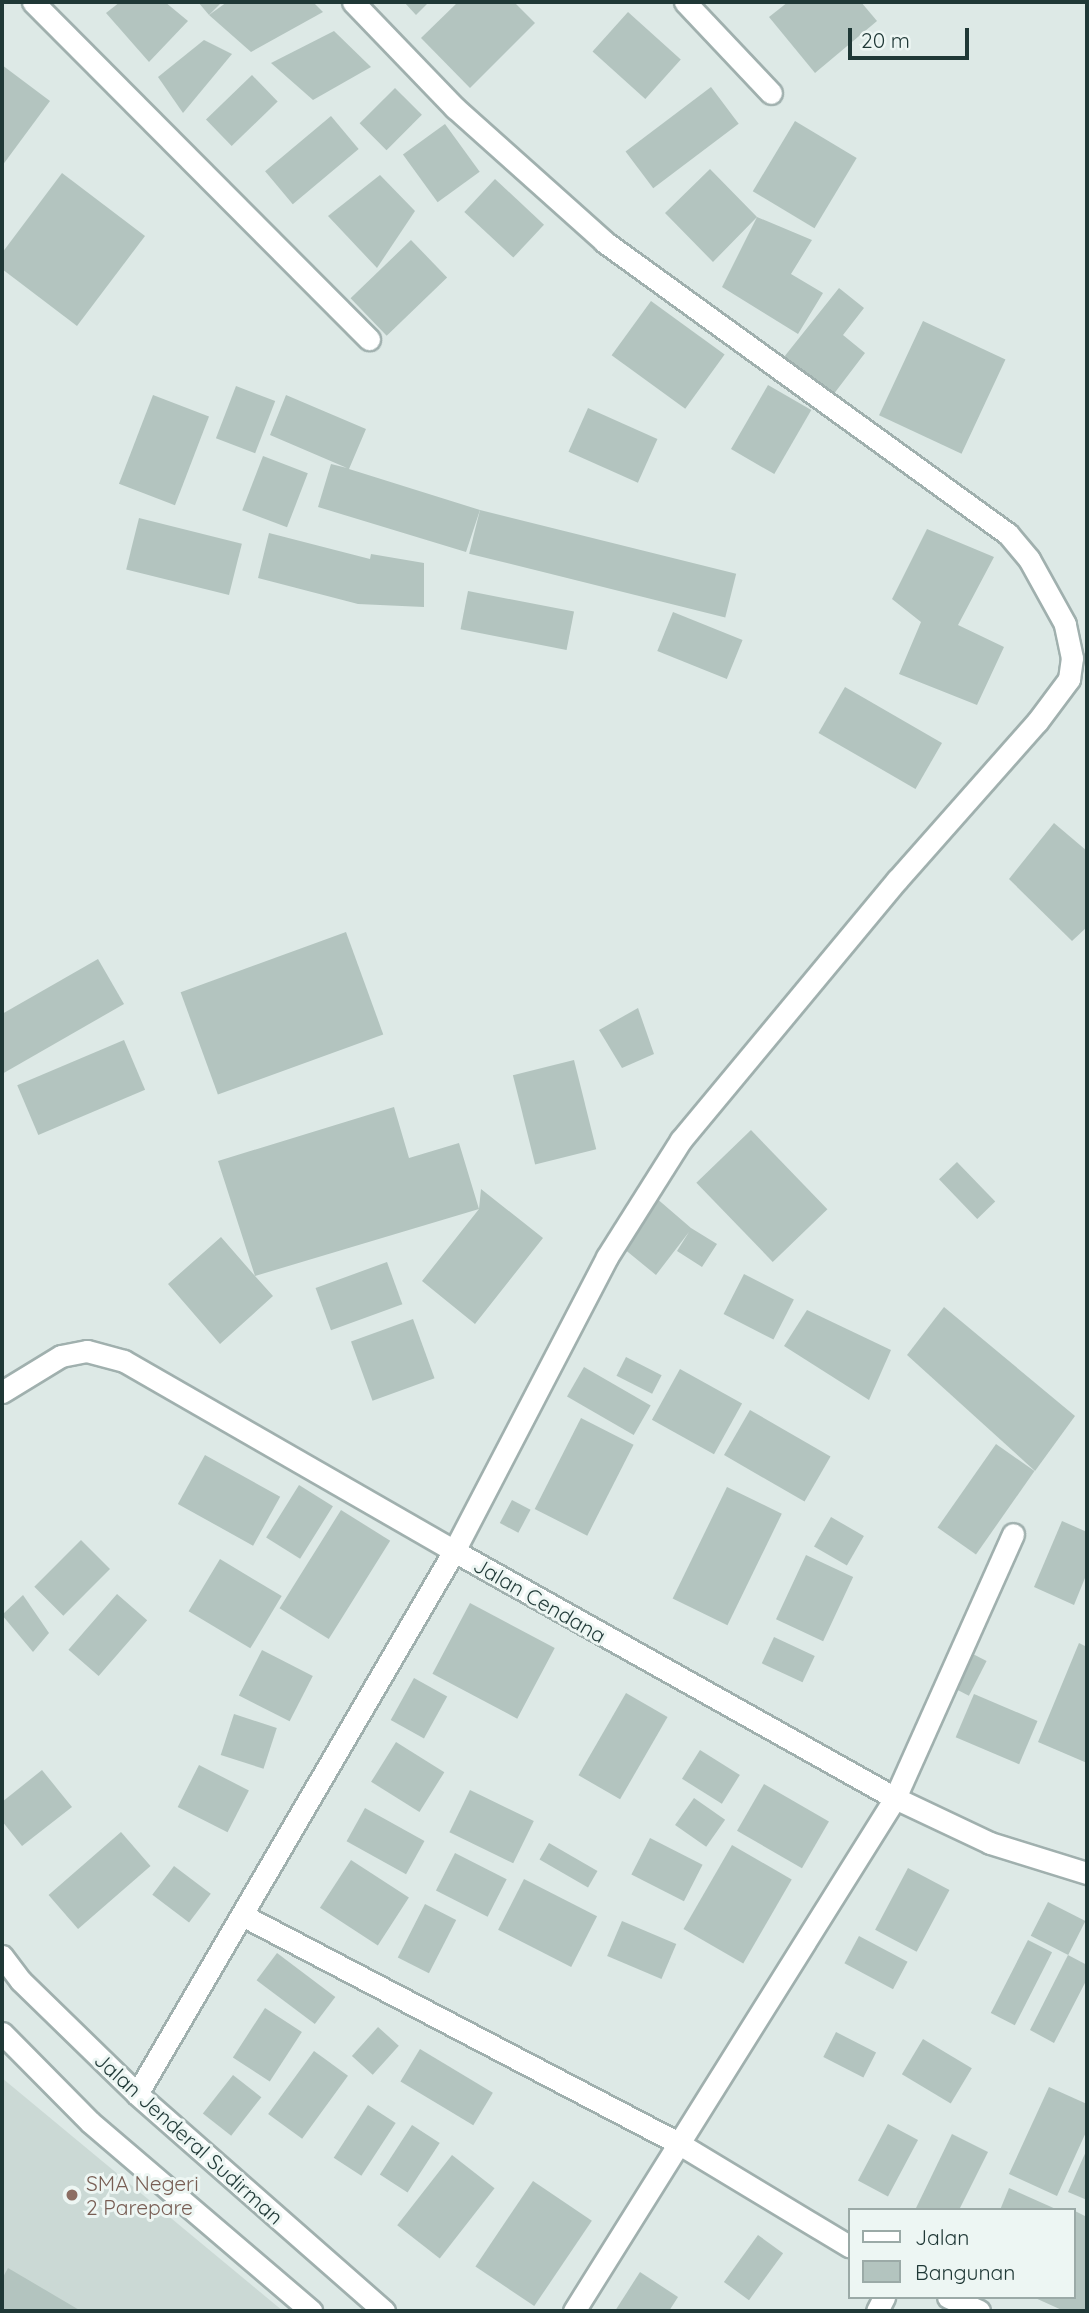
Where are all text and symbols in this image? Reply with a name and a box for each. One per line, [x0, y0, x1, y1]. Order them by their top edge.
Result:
scale bar [851, 14, 972, 58]
text: 20 m [861, 27, 910, 53]
street label: Jalan Cendana [470, 1552, 610, 1648]
street label: Jalan Jenderal Sudirman [90, 2047, 288, 2229]
place label: SMA Negeri 2 Parepare [86, 2170, 199, 2220]
marker: SMA Negeri 2 Parepare [64, 2187, 80, 2203]
legend [848, 2208, 1075, 2299]
text: Jalan [915, 2224, 969, 2250]
text: Bangunan [915, 2259, 1015, 2285]

